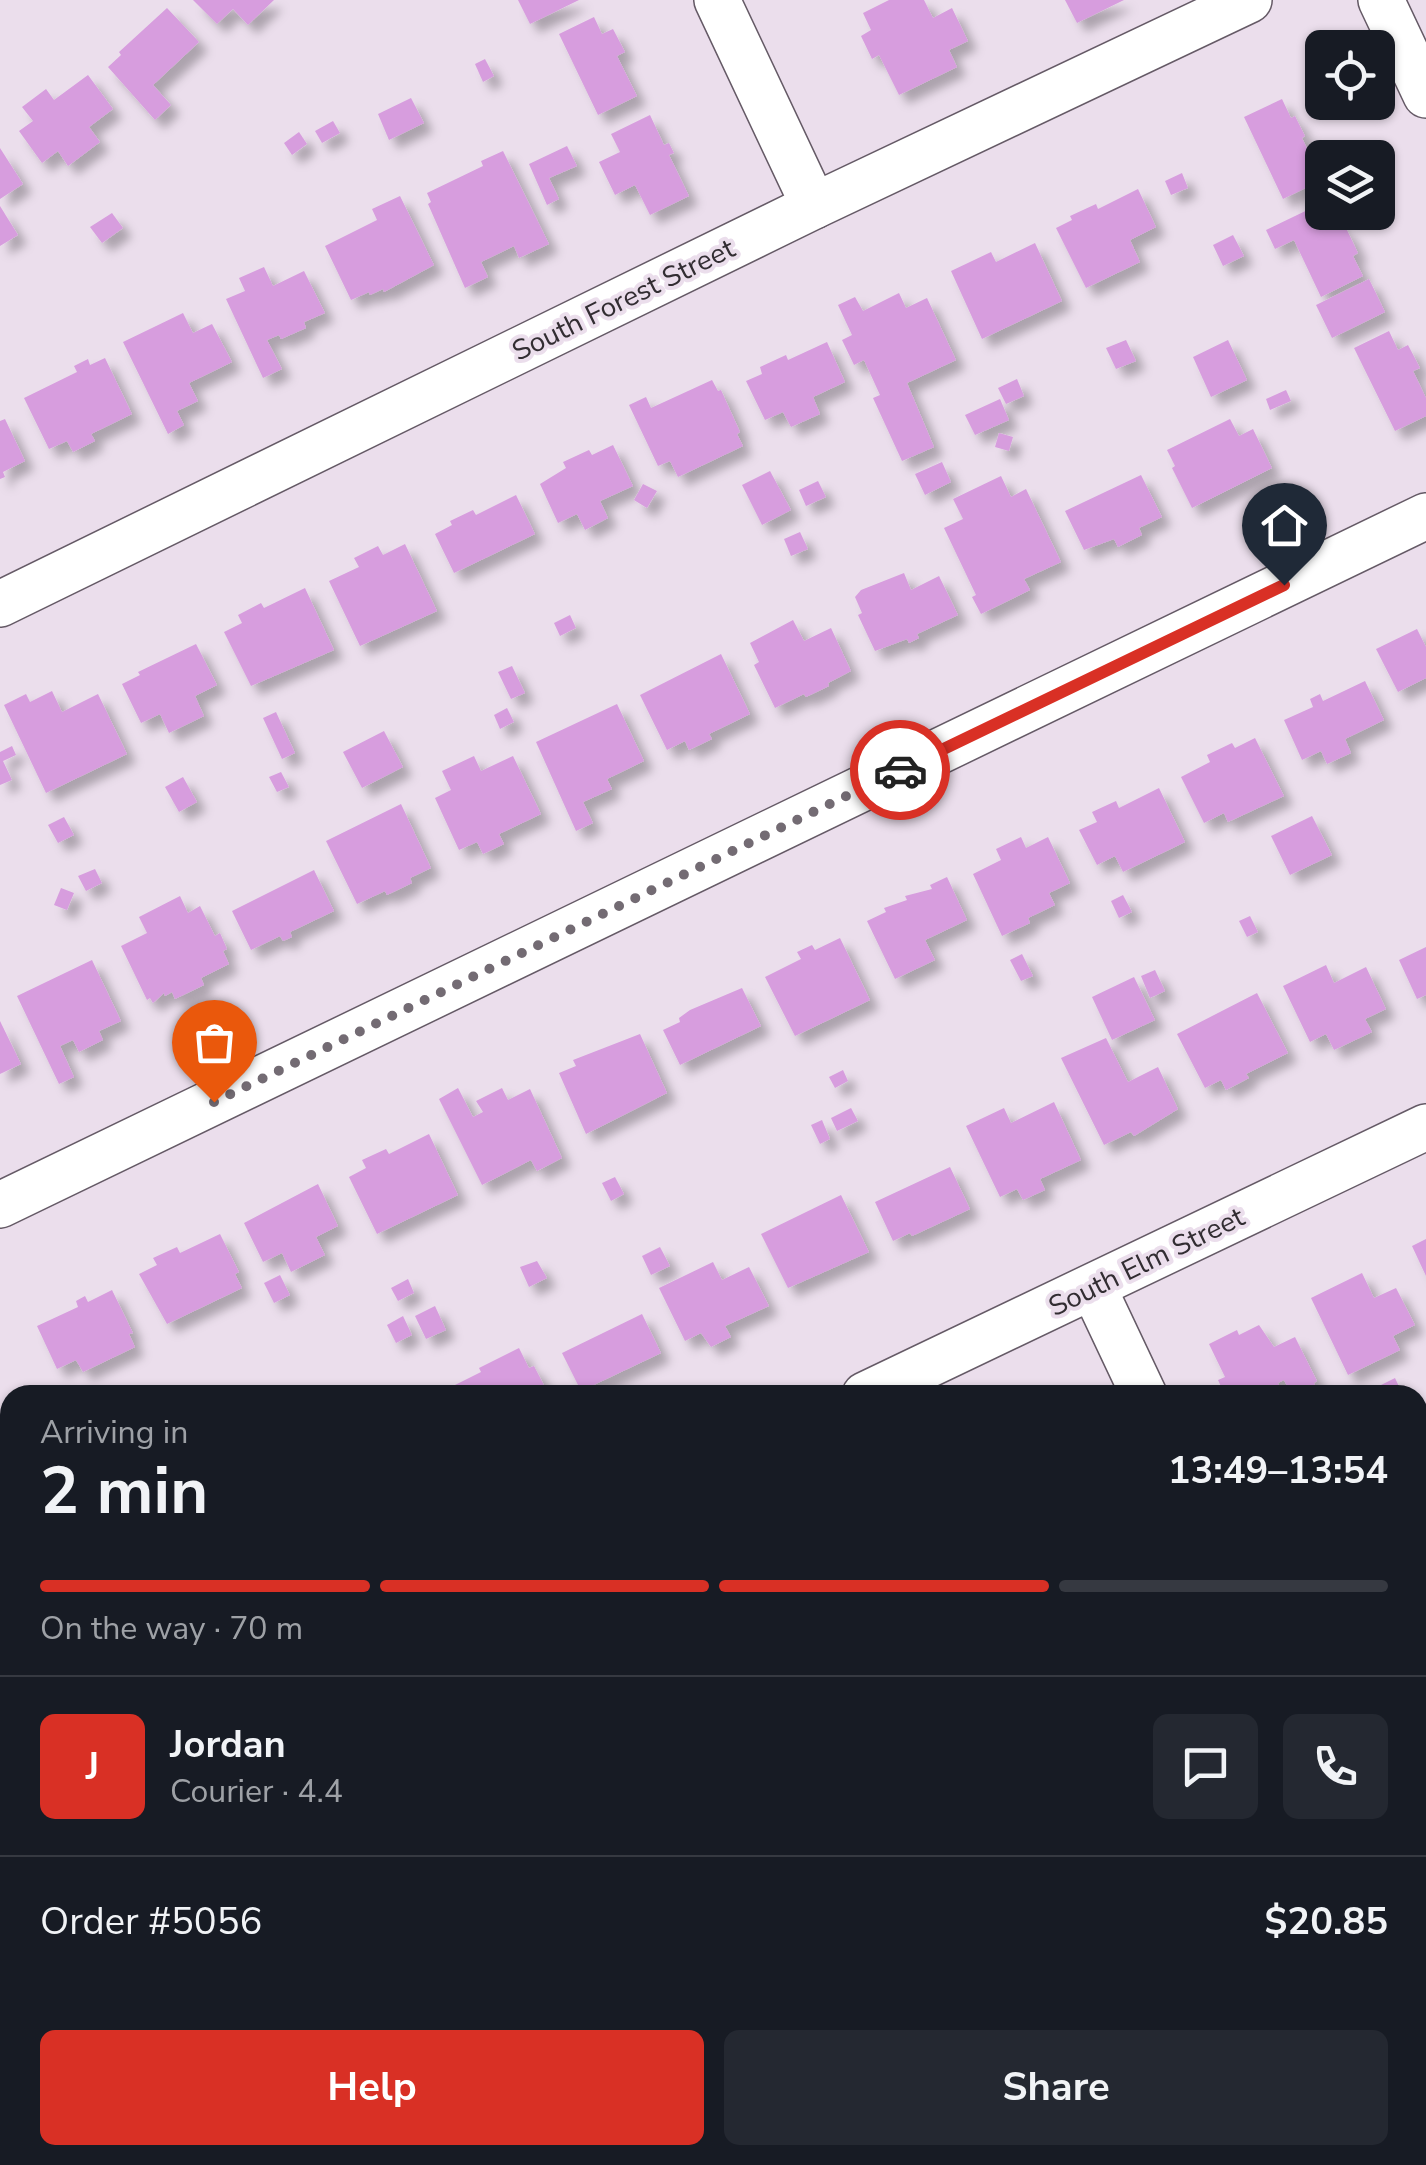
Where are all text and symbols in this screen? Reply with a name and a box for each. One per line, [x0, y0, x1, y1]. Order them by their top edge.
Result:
map controls [1305, 30, 1395, 230]
button: locate [1305, 30, 1395, 120]
button: layers [1305, 140, 1395, 230]
street label: South Forest Street [506, 229, 741, 370]
pin [1242, 483, 1327, 586]
icon: home [1257, 498, 1312, 553]
courier [850, 720, 950, 820]
icon: car [873, 743, 928, 798]
pin [172, 1000, 257, 1103]
icon: bag [187, 1015, 242, 1070]
street label: South Elm Street [1042, 1198, 1251, 1326]
text: Arriving in [40, 1411, 188, 1454]
text: 13:49–13:54 [1168, 1445, 1388, 1496]
text: 2 min [40, 1447, 208, 1536]
text: On the way · 70 m [40, 1607, 303, 1650]
button: chat [1153, 1714, 1258, 1819]
button: phone [1283, 1714, 1388, 1819]
text: Jordan [170, 1719, 286, 1770]
text: J [86, 1741, 99, 1792]
text: Courier · 4.4 [170, 1770, 343, 1813]
text: Order #5056 [40, 1896, 262, 1947]
text: $20.85 [1265, 1896, 1388, 1947]
button: Help [40, 2030, 704, 2145]
button: Share [724, 2030, 1388, 2145]

